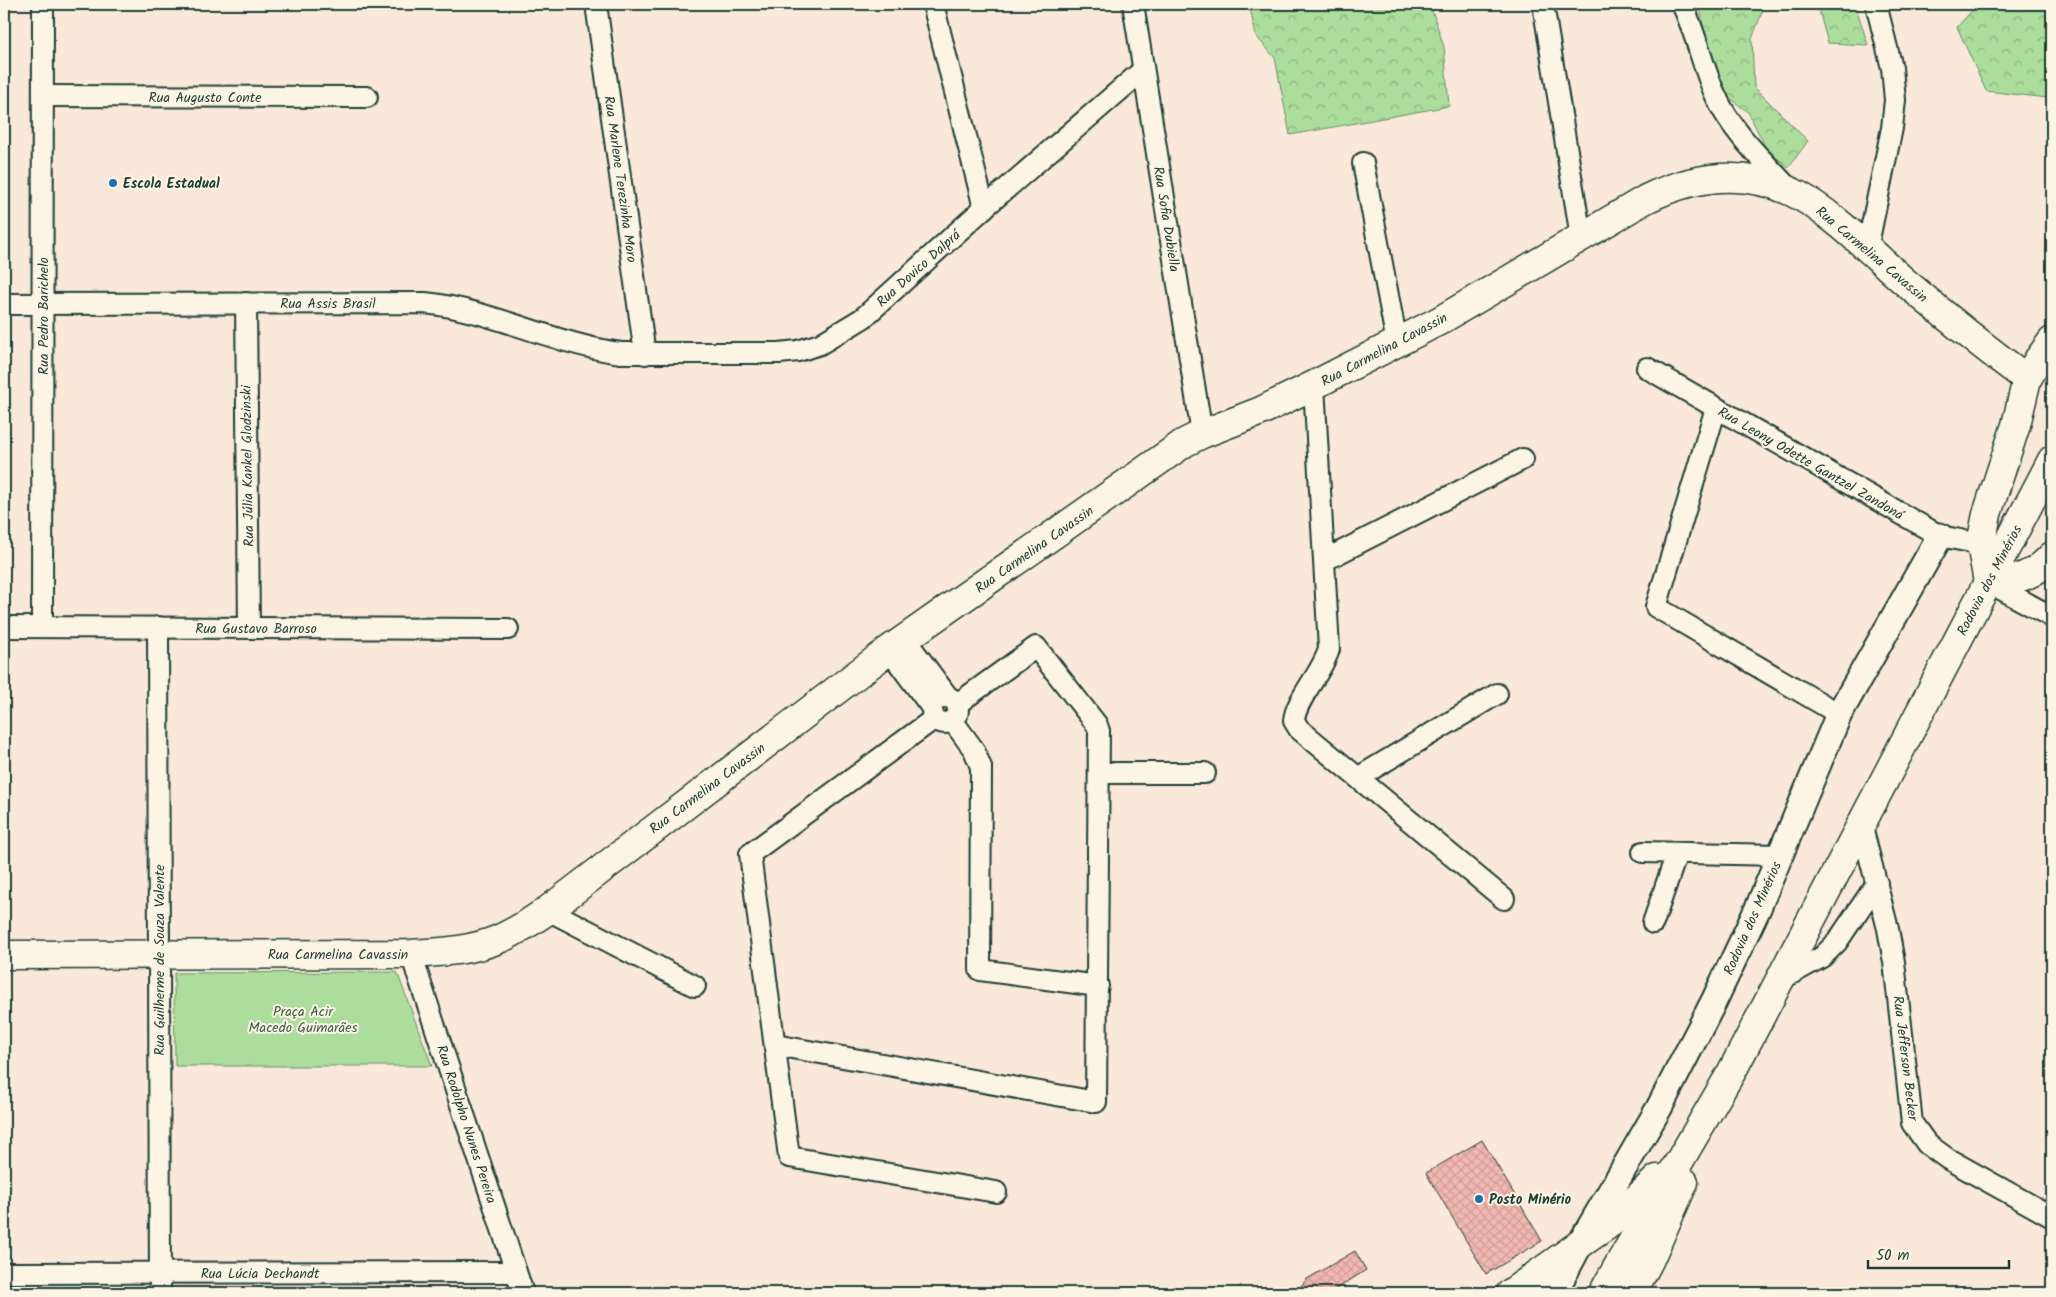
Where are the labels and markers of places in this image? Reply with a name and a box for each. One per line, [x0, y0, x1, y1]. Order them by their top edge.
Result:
place label: Escola Estadual [123, 173, 220, 195]
marker: Escola Estadual [107, 177, 119, 189]
place label: Posto Minério [1489, 1189, 1572, 1211]
marker: Posto Minério [1473, 1193, 1485, 1205]

